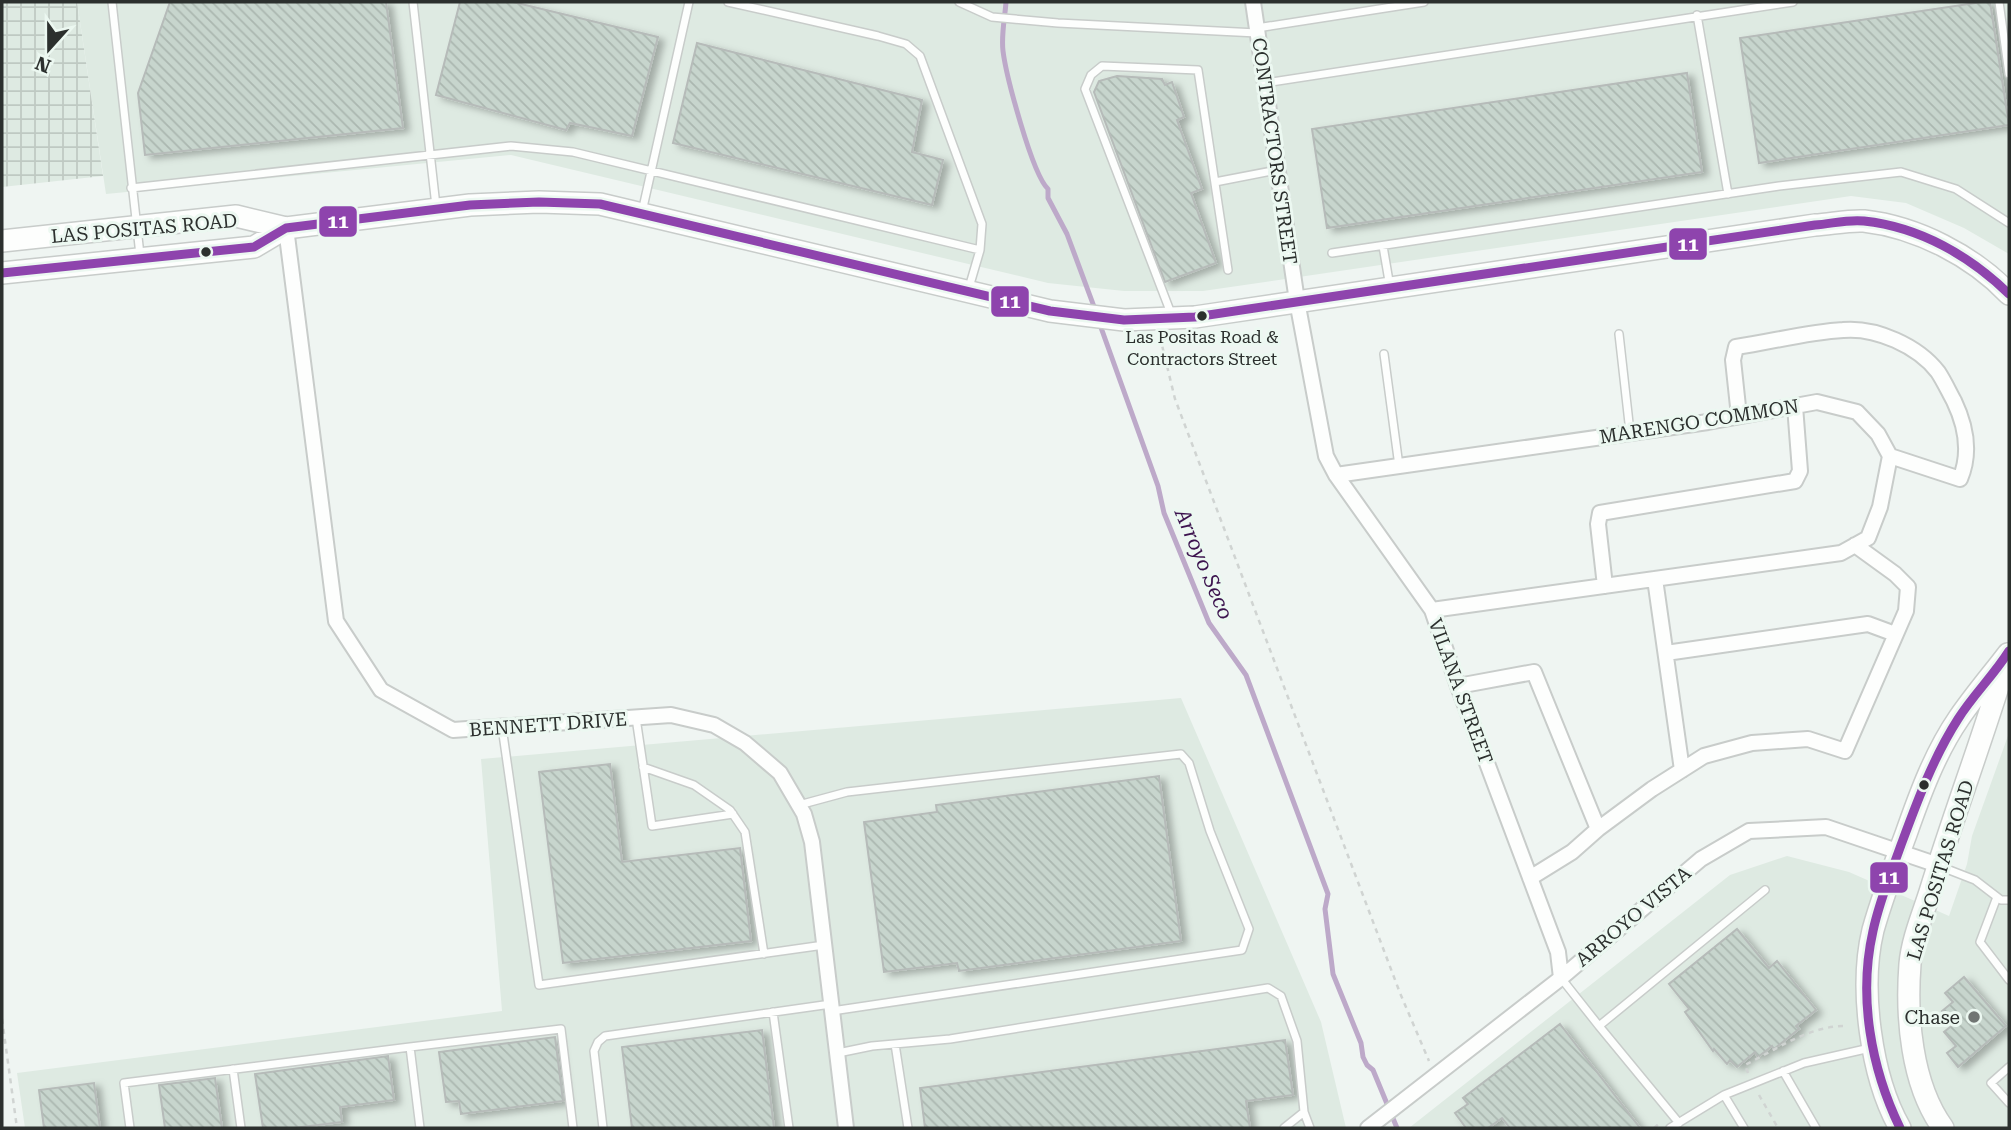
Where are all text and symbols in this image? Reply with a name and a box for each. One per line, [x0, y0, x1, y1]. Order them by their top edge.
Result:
north arrow [14, 14, 84, 84]
street label: CONTRACTORS STREET [1247, 36, 1302, 266]
text: N [32, 51, 54, 78]
line badge: 11 [318, 205, 358, 238]
street label: LAS POSITAS ROAD [50, 209, 238, 248]
text: 11 [327, 210, 349, 233]
line badge: 11 [1668, 227, 1708, 261]
text: 11 [1677, 233, 1699, 256]
unlabelled marker [199, 245, 213, 259]
line badge: 11 [990, 285, 1030, 318]
text: 11 [999, 290, 1021, 313]
marker: Las Positas Road & Contractors Street [1195, 309, 1209, 323]
place label: Las Positas Road & Contractors Street [1125, 327, 1279, 369]
street label: MARENGO COMMON [1598, 394, 1801, 449]
water label: Arroyo Seco [1169, 503, 1238, 623]
street label: VILANA STREET [1424, 615, 1498, 767]
street label: BENNETT DRIVE [468, 708, 628, 741]
street label: LAS POSITAS ROAD [1902, 777, 1979, 963]
unlabelled marker [1917, 778, 1931, 792]
street label: ARROYO VISTA [1571, 861, 1696, 971]
line badge: 11 [1869, 861, 1909, 894]
text: 11 [1878, 866, 1900, 889]
place label: Chase [1904, 1006, 1960, 1029]
marker: Chase [1966, 1009, 1982, 1025]

